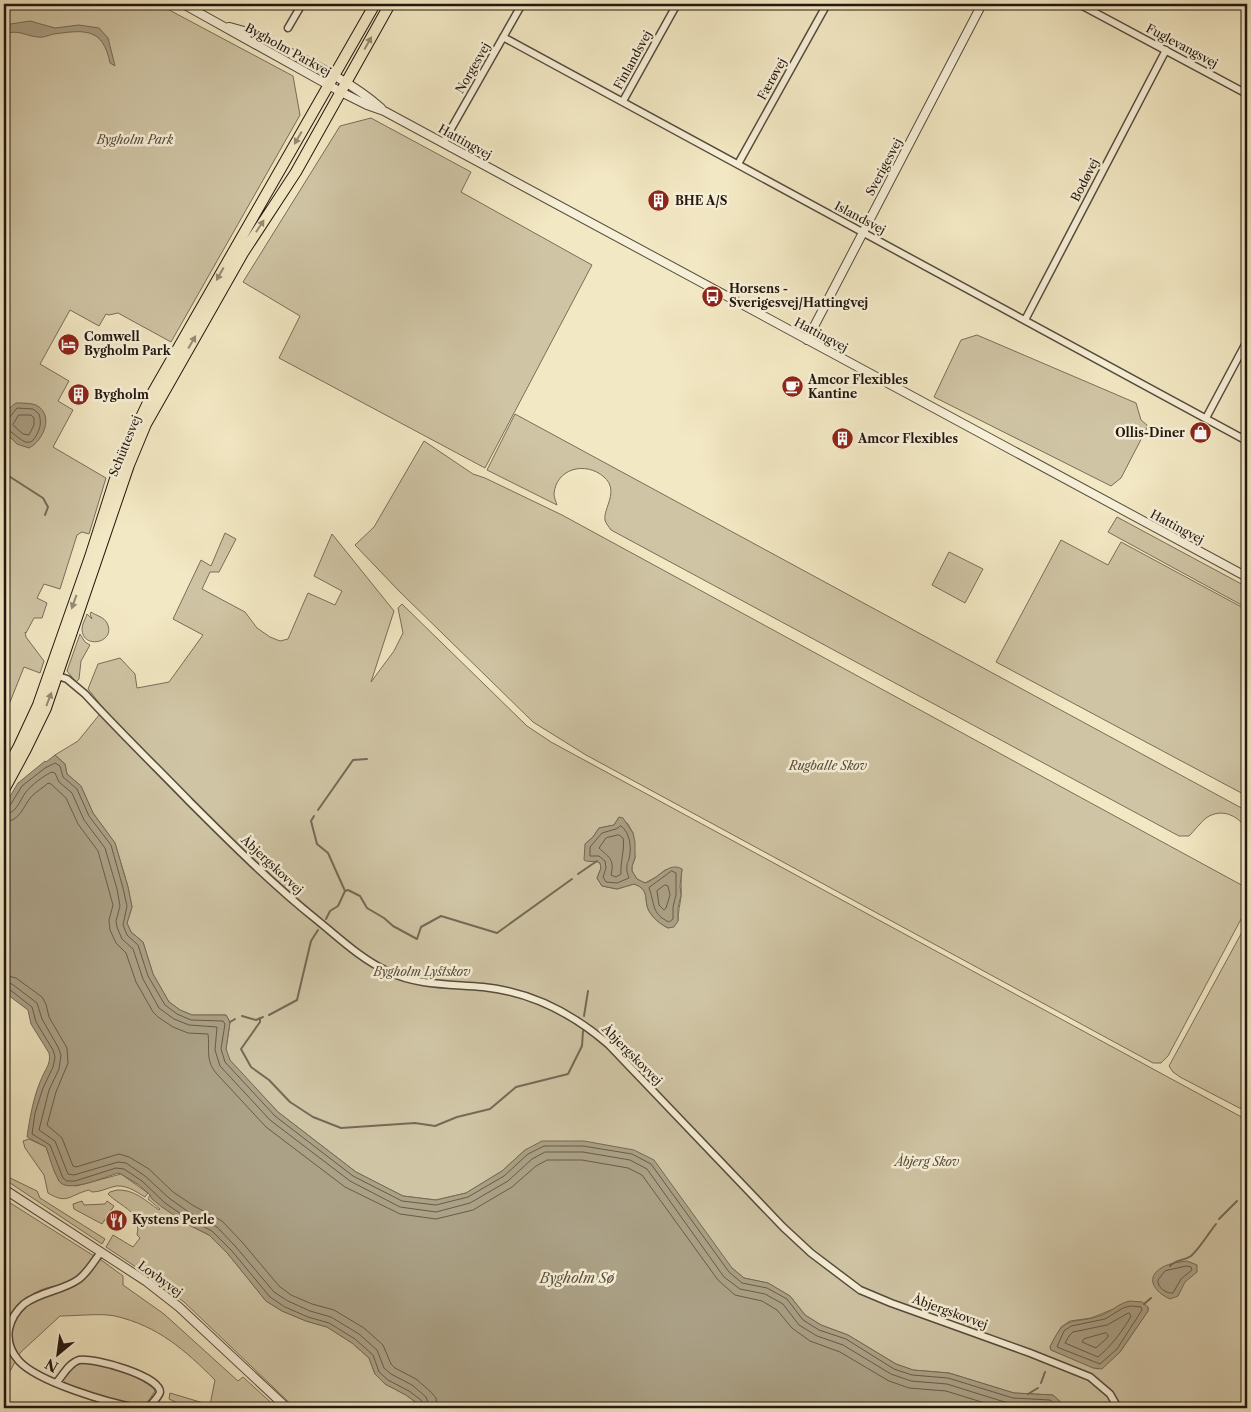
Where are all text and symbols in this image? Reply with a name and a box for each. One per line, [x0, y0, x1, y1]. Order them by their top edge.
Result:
street label: Bygholm Parkvej [243, 20, 334, 79]
street label: Fuglevangsvej [1144, 20, 1221, 71]
street label: Finlandsvej [610, 28, 655, 92]
one-way arrow [364, 36, 372, 50]
street label: Norgesvej [452, 40, 493, 96]
street label: Færøvej [754, 55, 789, 102]
street label: Hattingvej [436, 121, 495, 162]
one-way arrow [293, 131, 302, 144]
park label: Bygholm Park [96, 132, 174, 147]
street label: Sverigesvej [862, 135, 905, 198]
street label: Bodøvej [1067, 156, 1102, 204]
building icon: BHE A/S [647, 189, 671, 213]
place label: BHE A/S [675, 193, 728, 208]
street label: Islandsvej [832, 198, 888, 237]
one-way arrow [255, 219, 265, 232]
one-way arrow [216, 266, 224, 281]
place label: Horsens - Sverigesvej/Hattingvej [729, 281, 868, 310]
bus stop icon: Horsens - Sverigesvej/Hattingvej [701, 284, 725, 308]
street label: Hattingvej [792, 314, 851, 355]
place label: Comwell Bygholm Park [84, 329, 172, 358]
hotel icon: Comwell Bygholm Park [56, 332, 80, 356]
one-way arrow [188, 334, 196, 349]
place label: Amcor Flexibles Kantine [807, 372, 909, 401]
cafe icon: Amcor Flexibles Kantine [780, 375, 804, 399]
building icon: Bygholm [66, 383, 90, 407]
place label: Bygholm [94, 387, 149, 402]
street label: Schüttesvej [105, 413, 144, 479]
shop icon: Ollis-Diner [1189, 421, 1213, 445]
place label: Ollis-Diner [1115, 425, 1185, 440]
building icon: Amcor Flexibles [830, 427, 854, 451]
place label: Amcor Flexibles [857, 431, 959, 446]
street label: Hattingvej [1148, 506, 1207, 547]
one-way arrow [70, 595, 78, 610]
one-way arrow [46, 692, 53, 707]
park label: Rugballe Skov [788, 758, 868, 773]
street label: Åbjergskovvej [238, 831, 307, 897]
park label: Bygholm Lystskov [373, 964, 471, 979]
street label: Åbjergskovvej [598, 1020, 666, 1088]
park label: Åbjerg Skov [893, 1153, 960, 1169]
restaurant icon: Kystens Perle [104, 1208, 128, 1232]
place label: Kystens Perle [132, 1212, 214, 1227]
street label: Lovbyvej [135, 1257, 185, 1300]
water label: Bygholm Sø [539, 1269, 615, 1287]
street label: Åbjergskovvej [910, 1290, 990, 1332]
north arrow [32, 1330, 82, 1380]
text: N [42, 1355, 61, 1376]

